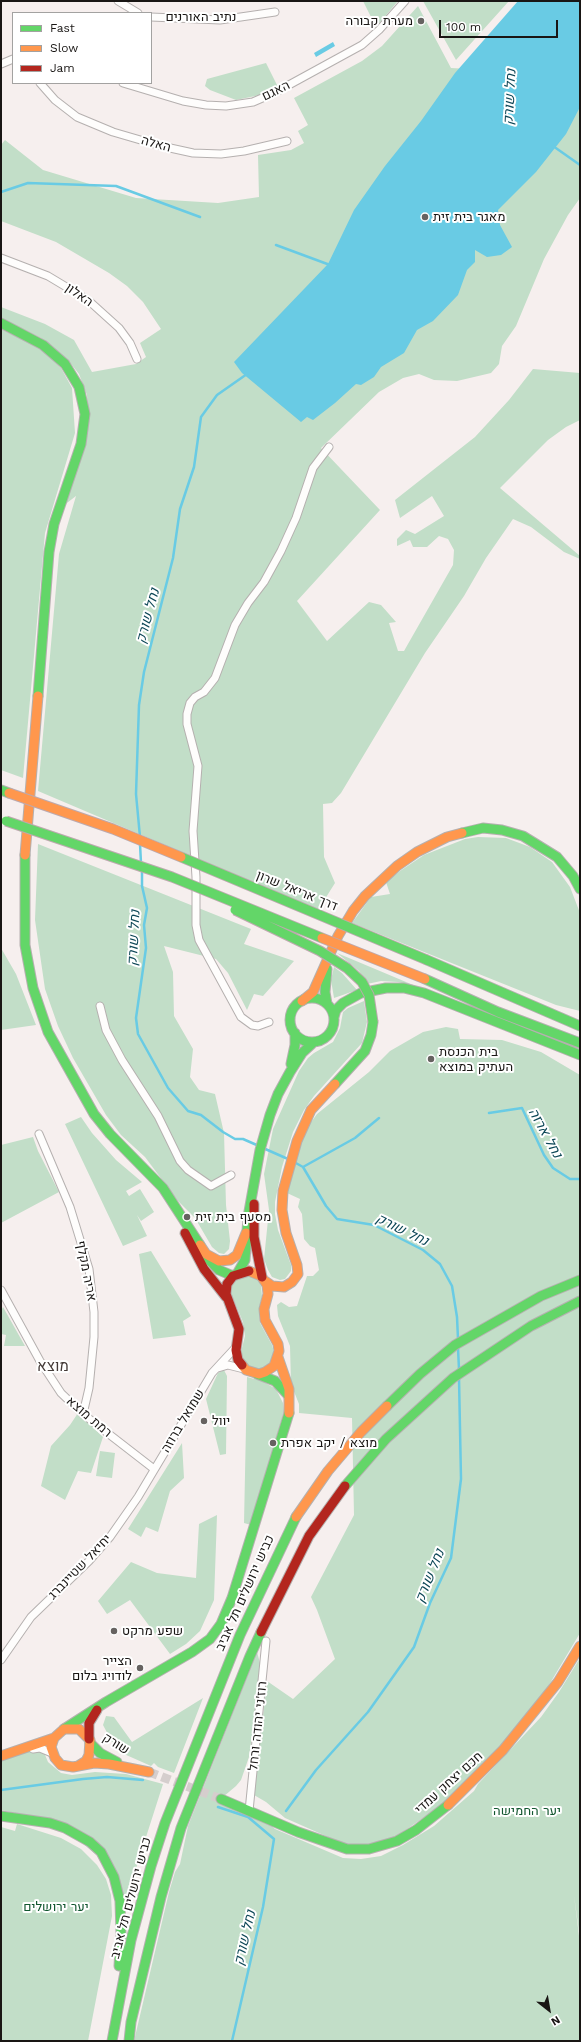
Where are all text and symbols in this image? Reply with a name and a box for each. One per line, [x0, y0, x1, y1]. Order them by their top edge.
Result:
street label: נתיב האורנים [165, 9, 237, 25]
legend [12, 12, 152, 84]
scale bar [441, 12, 560, 38]
place label: מערת קבורה [346, 13, 413, 29]
marker: מערת קבורה [416, 16, 426, 26]
text: 100 m [446, 20, 481, 34]
text: Fast [50, 21, 75, 35]
text: Slow [50, 41, 78, 55]
text: Jam [50, 61, 75, 75]
water label: נחל שורק [500, 68, 520, 126]
street label: האגם [259, 78, 293, 104]
street label: האלה [139, 133, 173, 155]
place label: מאגר בית זית [433, 209, 505, 225]
marker: מאגר בית זית [420, 212, 430, 222]
street label: האלון [62, 280, 96, 310]
water label: נחל שורק [133, 587, 163, 645]
street label: דרך אריאל שרון [254, 868, 340, 914]
water label: נחל שורק [124, 909, 144, 967]
place label: בית הכנסת העתיק במוצא [439, 1044, 513, 1075]
marker: בית הכנסת העתיק במוצא [426, 1054, 436, 1064]
water label: נחל ארזה [524, 1105, 566, 1161]
place label: מסעף בית זית [195, 1209, 271, 1225]
water label: נחל שורק [373, 1210, 431, 1250]
marker: מסעף בית זית [182, 1212, 192, 1222]
street label: אריה מקלף [72, 1239, 100, 1303]
district label: מוצא [37, 1358, 69, 1376]
street label: שמואל ברוזה [158, 1386, 208, 1456]
street label: רמת מוצא [63, 1393, 115, 1441]
place label: יוול [212, 1413, 230, 1429]
marker: יוול [199, 1416, 209, 1426]
place label: מוצא / יקב אפרת [281, 1435, 377, 1451]
marker: מוצא / יקב אפרת [268, 1438, 278, 1448]
street label: יחיאל שטיינברג [45, 1531, 115, 1603]
street label: כביש ירושלים תל אביב [212, 1533, 278, 1653]
water label: נחל שורק [412, 1547, 448, 1605]
place label: שפע מרקט [122, 1623, 183, 1639]
marker: שפע מרקט [109, 1626, 119, 1636]
place label: הצייר לודויג בלום [72, 1653, 132, 1684]
marker: הצייר לודויג בלום [135, 1663, 145, 1673]
street label: רוז'ני יהודה ורחל [246, 1680, 270, 1772]
street label: שורק [100, 1730, 132, 1758]
street label: חכם יצחק עמדי [412, 1749, 486, 1817]
park label: יער החמישה [493, 1803, 561, 1819]
street label: כביש ירושלים תל אביב [107, 1835, 155, 1961]
park label: יער ירושלים [23, 1899, 89, 1915]
water label: נחל שורק [230, 1909, 260, 1967]
north arrow [529, 1990, 569, 2030]
text: N [549, 2013, 562, 2028]

